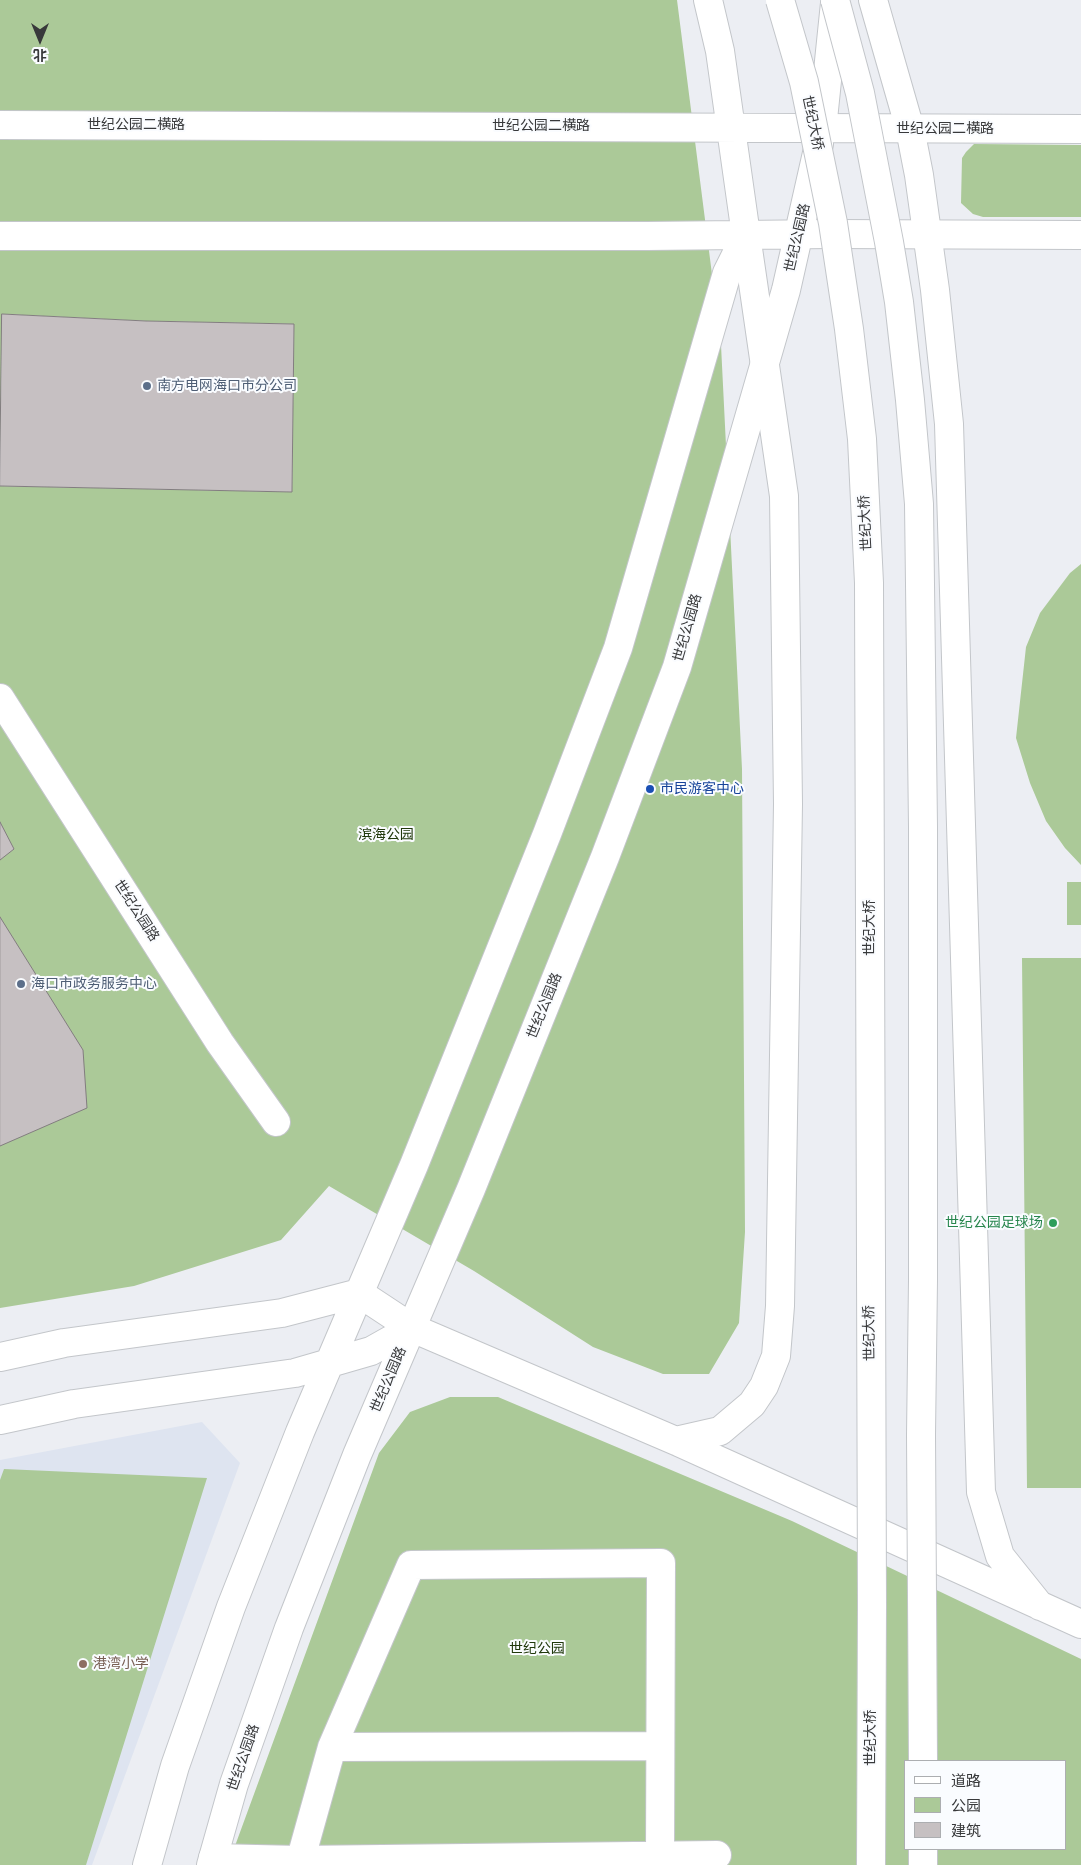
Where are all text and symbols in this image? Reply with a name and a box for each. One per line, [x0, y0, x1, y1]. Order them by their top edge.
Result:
north arrow [15, 15, 65, 65]
text: 北 [33, 46, 47, 64]
street label: 世纪大桥 [798, 94, 826, 152]
street label: 世纪公园二横路 [87, 117, 185, 133]
street label: 世纪公园二横路 [492, 118, 590, 134]
street label: 世纪公园二横路 [896, 121, 994, 137]
street label: 世纪公园路 [782, 202, 814, 274]
place label: 南方电网海口市分公司 [157, 378, 297, 394]
marker: 南方电网海口市分公司 [141, 380, 153, 392]
street label: 世纪大桥 [856, 495, 876, 551]
street label: 世纪公园路 [670, 592, 706, 664]
place label: 市民游客中心 [660, 781, 744, 797]
marker: 市民游客中心 [644, 783, 656, 795]
park label: 滨海公园 [358, 827, 414, 843]
street label: 世纪公园路 [110, 877, 162, 945]
street label: 世纪大桥 [862, 900, 878, 956]
street label: 世纪公园路 [524, 970, 566, 1042]
place label: 海口市政务服务中心 [31, 976, 157, 992]
marker: 海口市政务服务中心 [15, 978, 27, 990]
place label: 世纪公园足球场 [945, 1215, 1043, 1231]
marker: 世纪公园足球场 [1047, 1217, 1059, 1229]
street label: 世纪大桥 [861, 1305, 879, 1361]
street label: 世纪公园路 [368, 1345, 410, 1415]
park label: 世纪公园 [509, 1641, 565, 1657]
place label: 港湾小学 [93, 1656, 149, 1672]
marker: 港湾小学 [77, 1658, 89, 1670]
street label: 世纪大桥 [863, 1710, 879, 1766]
street label: 世纪公园路 [225, 1722, 263, 1794]
legend [904, 1760, 1066, 1850]
text: 道路 [951, 1771, 981, 1791]
text: 公园 [951, 1796, 981, 1816]
text: 建筑 [951, 1821, 981, 1841]

